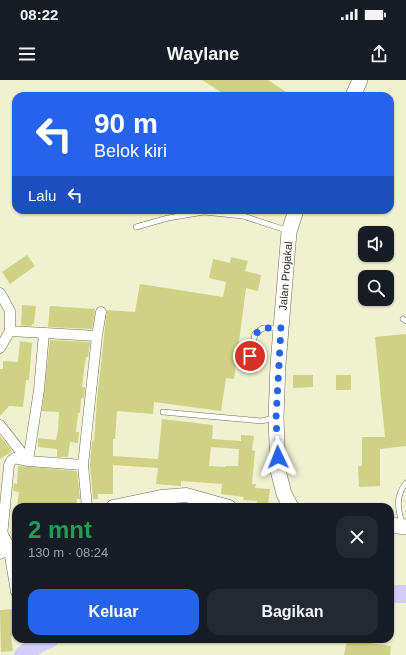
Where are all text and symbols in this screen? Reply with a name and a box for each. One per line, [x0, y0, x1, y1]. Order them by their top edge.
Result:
text: 08:22 [20, 6, 58, 23]
icon: menu [16, 43, 38, 65]
icon: share [368, 43, 390, 65]
text: Waylane [167, 44, 239, 64]
icon: left [28, 108, 80, 160]
text: 90 m [94, 108, 158, 139]
text: Belok kiri [94, 141, 167, 161]
icon: left [64, 184, 86, 206]
text: Lalu [28, 187, 56, 204]
map controls [358, 226, 394, 306]
button: sound [358, 226, 394, 262]
street label: Jalan Projakal [277, 241, 294, 311]
button: search [358, 270, 394, 306]
pin [233, 339, 267, 373]
icon: arrive [239, 345, 261, 367]
position arrow [257, 436, 299, 478]
text: 2 mnt [28, 516, 92, 543]
button: close [336, 516, 378, 558]
text: 130 m · 08:24 [28, 545, 108, 560]
button: Keluar [28, 589, 199, 635]
button: Bagikan [207, 589, 378, 635]

